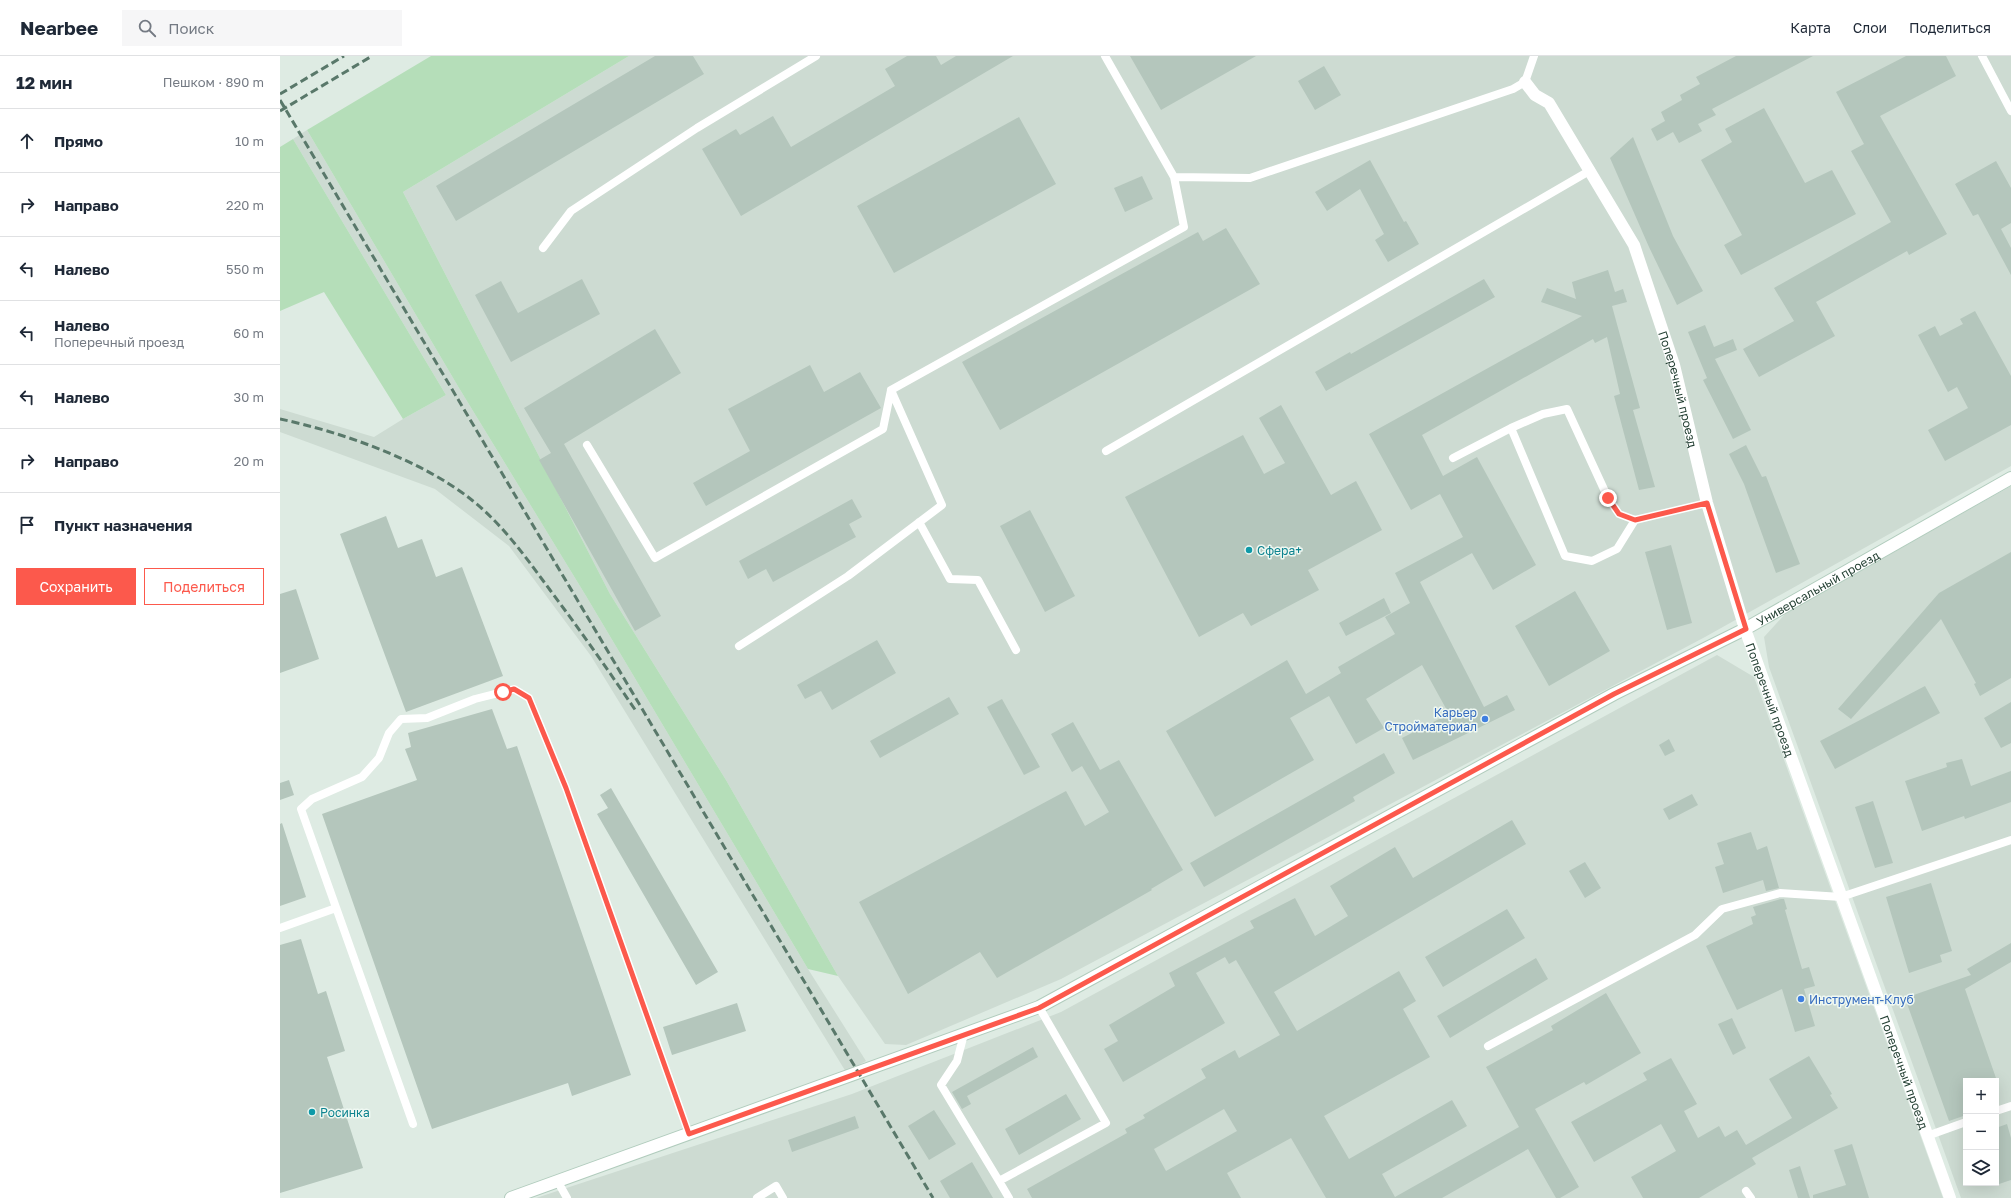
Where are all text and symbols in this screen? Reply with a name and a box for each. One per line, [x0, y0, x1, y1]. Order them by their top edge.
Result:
search box [122, 10, 402, 46]
text: Nearbee [20, 16, 98, 39]
icon: search [136, 17, 158, 39]
text: Поиск [168, 19, 214, 37]
text: Карта [1790, 19, 1831, 36]
text: Слои [1853, 19, 1887, 36]
text: Поделиться [1909, 19, 1991, 36]
text: 12 мин [16, 72, 72, 93]
text: Пешком · 890 m [163, 74, 264, 90]
icon: ahead [16, 130, 38, 152]
text: Прямо [54, 132, 103, 150]
text: 10 m [235, 133, 264, 149]
icon: right [16, 194, 38, 216]
text: Направо [54, 196, 119, 214]
text: 220 m [226, 197, 264, 213]
icon: left [16, 258, 38, 280]
text: Налево [54, 260, 110, 278]
text: 550 m [226, 261, 264, 277]
text: Налево [54, 316, 110, 334]
icon: left [16, 322, 38, 344]
text: 60 m [233, 325, 264, 341]
street label: Поперечный проезд [1656, 329, 1701, 449]
text: Поперечный проезд [54, 334, 184, 350]
icon: left [16, 386, 38, 408]
text: Налево [54, 388, 110, 406]
text: 30 m [234, 389, 264, 405]
icon: right [16, 450, 38, 472]
text: Направо [54, 452, 119, 470]
text: 20 m [234, 453, 264, 469]
route end [1599, 489, 1617, 507]
icon: arrive [16, 514, 38, 536]
text: Пункт назначения [54, 516, 192, 534]
place label: Сфера+ [1257, 543, 1302, 558]
marker: Сфера+ [1244, 545, 1254, 555]
street label: Универсальный проезд [1754, 547, 1882, 629]
button: Сохранить [16, 568, 136, 605]
button: Поделиться [144, 568, 264, 605]
street label: Поперечный проезд [1743, 640, 1798, 759]
route start [494, 683, 512, 701]
place label: Карьер Стройматериал [1385, 705, 1477, 734]
marker: Карьер Стройматериал [1480, 714, 1490, 724]
place label: Инструмент-Клуб [1809, 992, 1914, 1007]
marker: Инструмент-Клуб [1796, 994, 1806, 1004]
street label: Поперечный проезд [1877, 1013, 1932, 1131]
map controls [1963, 1078, 1999, 1186]
button: + [1963, 1078, 1999, 1114]
place label: Росинка [320, 1105, 370, 1120]
marker: Росинка [307, 1107, 317, 1117]
button: − [1963, 1114, 1999, 1150]
button: layers [1963, 1150, 1999, 1186]

